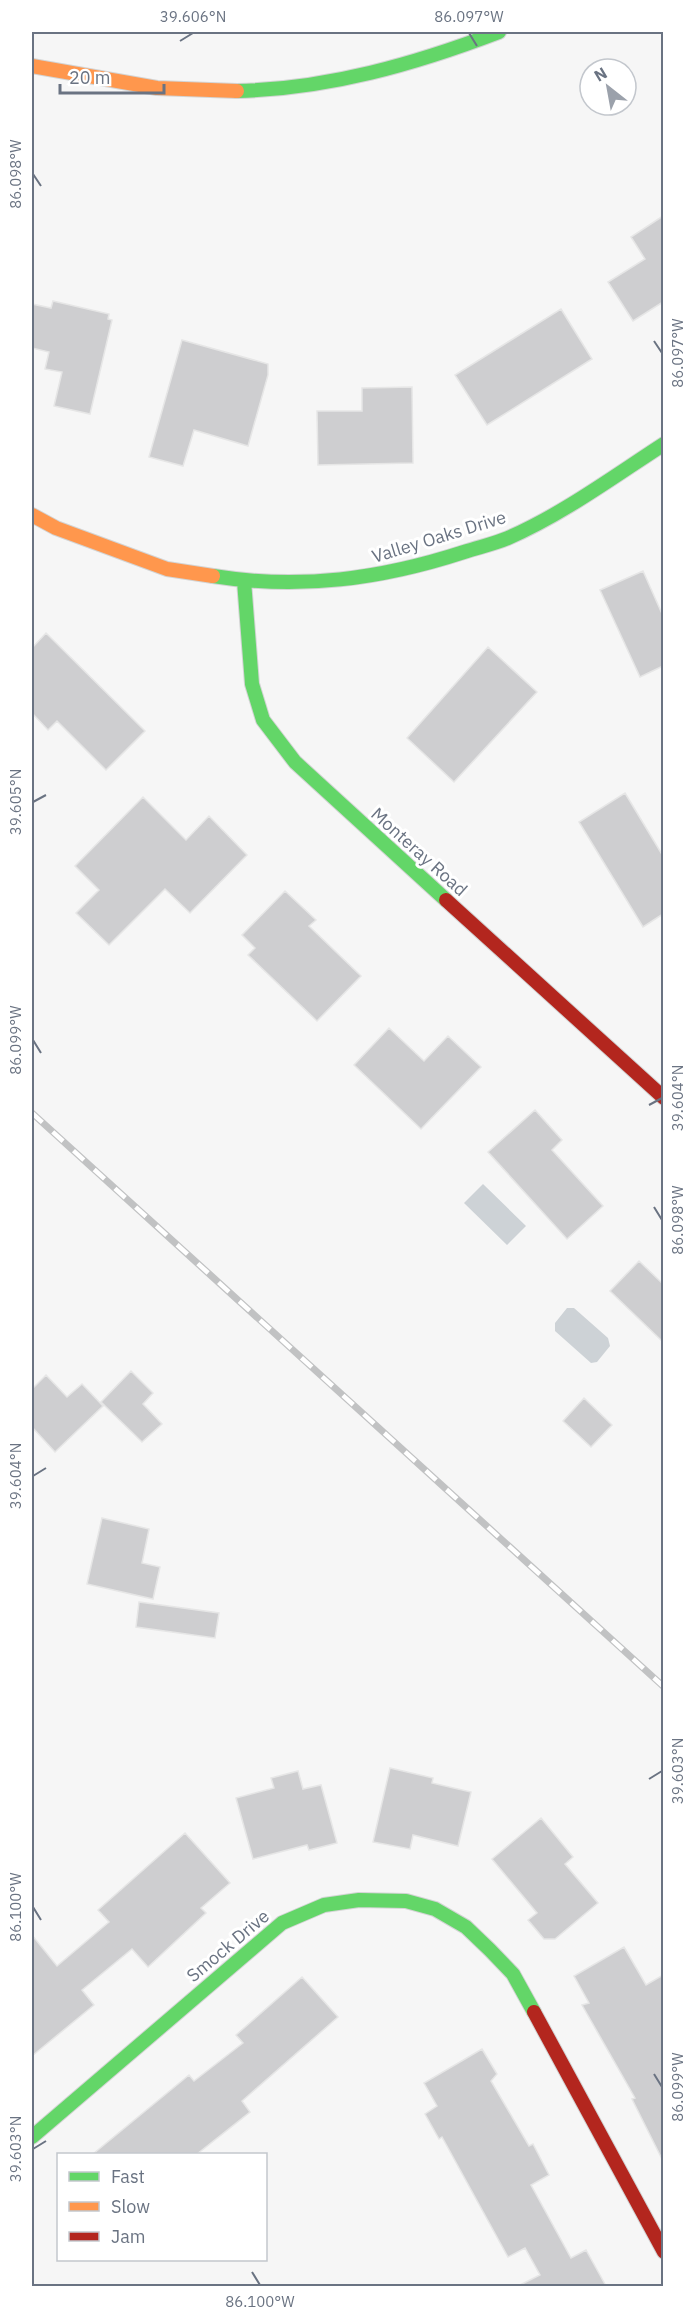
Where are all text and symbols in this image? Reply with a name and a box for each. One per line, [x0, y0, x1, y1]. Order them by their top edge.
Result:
text: 39.606°N [160, 7, 226, 26]
text: 86.097°W [434, 7, 504, 26]
scale bar [60, 57, 164, 95]
north arrow [578, 57, 638, 117]
text: N [590, 63, 610, 86]
text: 20 m [69, 66, 111, 89]
text: 86.098°W [6, 139, 25, 209]
text: 86.097°W [668, 318, 687, 388]
street label: Valley Oaks Drive [369, 505, 509, 568]
text: 39.605°N [6, 769, 25, 835]
street label: Monteray Road [366, 802, 472, 901]
text: 86.099°W [6, 1005, 25, 1075]
text: 39.604°N [668, 1065, 687, 1131]
text: 86.098°W [668, 1185, 687, 1255]
text: 39.604°N [6, 1443, 25, 1509]
text: 39.603°N [668, 1738, 687, 1804]
text: 86.100°W [6, 1872, 25, 1942]
street label: Smock Drive [182, 1904, 274, 1987]
text: 86.099°W [668, 2052, 687, 2122]
text: 39.603°N [6, 2116, 25, 2182]
legend [57, 2153, 267, 2261]
text: Fast [111, 2165, 145, 2188]
text: Slow [111, 2195, 150, 2218]
text: Jam [111, 2225, 146, 2248]
text: 86.100°W [225, 2292, 295, 2311]

